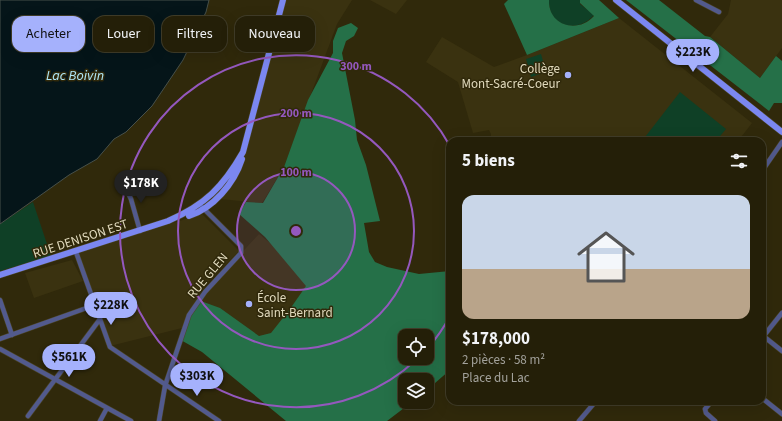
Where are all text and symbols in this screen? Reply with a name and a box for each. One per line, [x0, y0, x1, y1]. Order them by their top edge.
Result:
chip: Acheter [12, 16, 85, 52]
chip: Louer [93, 16, 154, 52]
chip: Filtres [162, 16, 227, 52]
chip: Nouveau [235, 16, 315, 52]
pin: $223K [665, 39, 721, 73]
text: $223K [675, 43, 711, 61]
text: 300 m [340, 58, 372, 75]
place label: Collège Mont-Sacré-Coeur [462, 60, 560, 93]
water label: Lac Boivin [46, 66, 104, 86]
marker: Collège Mont-Sacré-Coeur [563, 70, 573, 80]
text: 200 m [280, 105, 312, 122]
text: 5 biens [462, 149, 515, 173]
icon: filters [728, 150, 750, 172]
text: 100 m [280, 164, 312, 181]
pin: $178K [113, 170, 169, 204]
text: $178K [123, 174, 159, 192]
street label: RUE DENISON EST [30, 215, 130, 263]
icon: home [570, 221, 642, 293]
centre of rings [289, 224, 303, 238]
street label: RUE GLEN [183, 249, 232, 302]
place label: École Saint-Bernard [257, 289, 333, 322]
pin: $228K [83, 292, 139, 326]
text: $228K [93, 296, 129, 314]
marker: École Saint-Bernard [244, 299, 254, 309]
text: $178,000 [462, 327, 530, 351]
map controls [398, 329, 434, 409]
button: locate [398, 329, 434, 365]
pin: $561K [41, 344, 97, 378]
text: $561K [51, 348, 87, 366]
text: 2 pièces · 58 m² [462, 351, 545, 369]
pin: $303K [169, 363, 225, 397]
text: $303K [179, 367, 215, 385]
text: Place du Lac [462, 369, 530, 387]
button: layers [398, 373, 434, 409]

